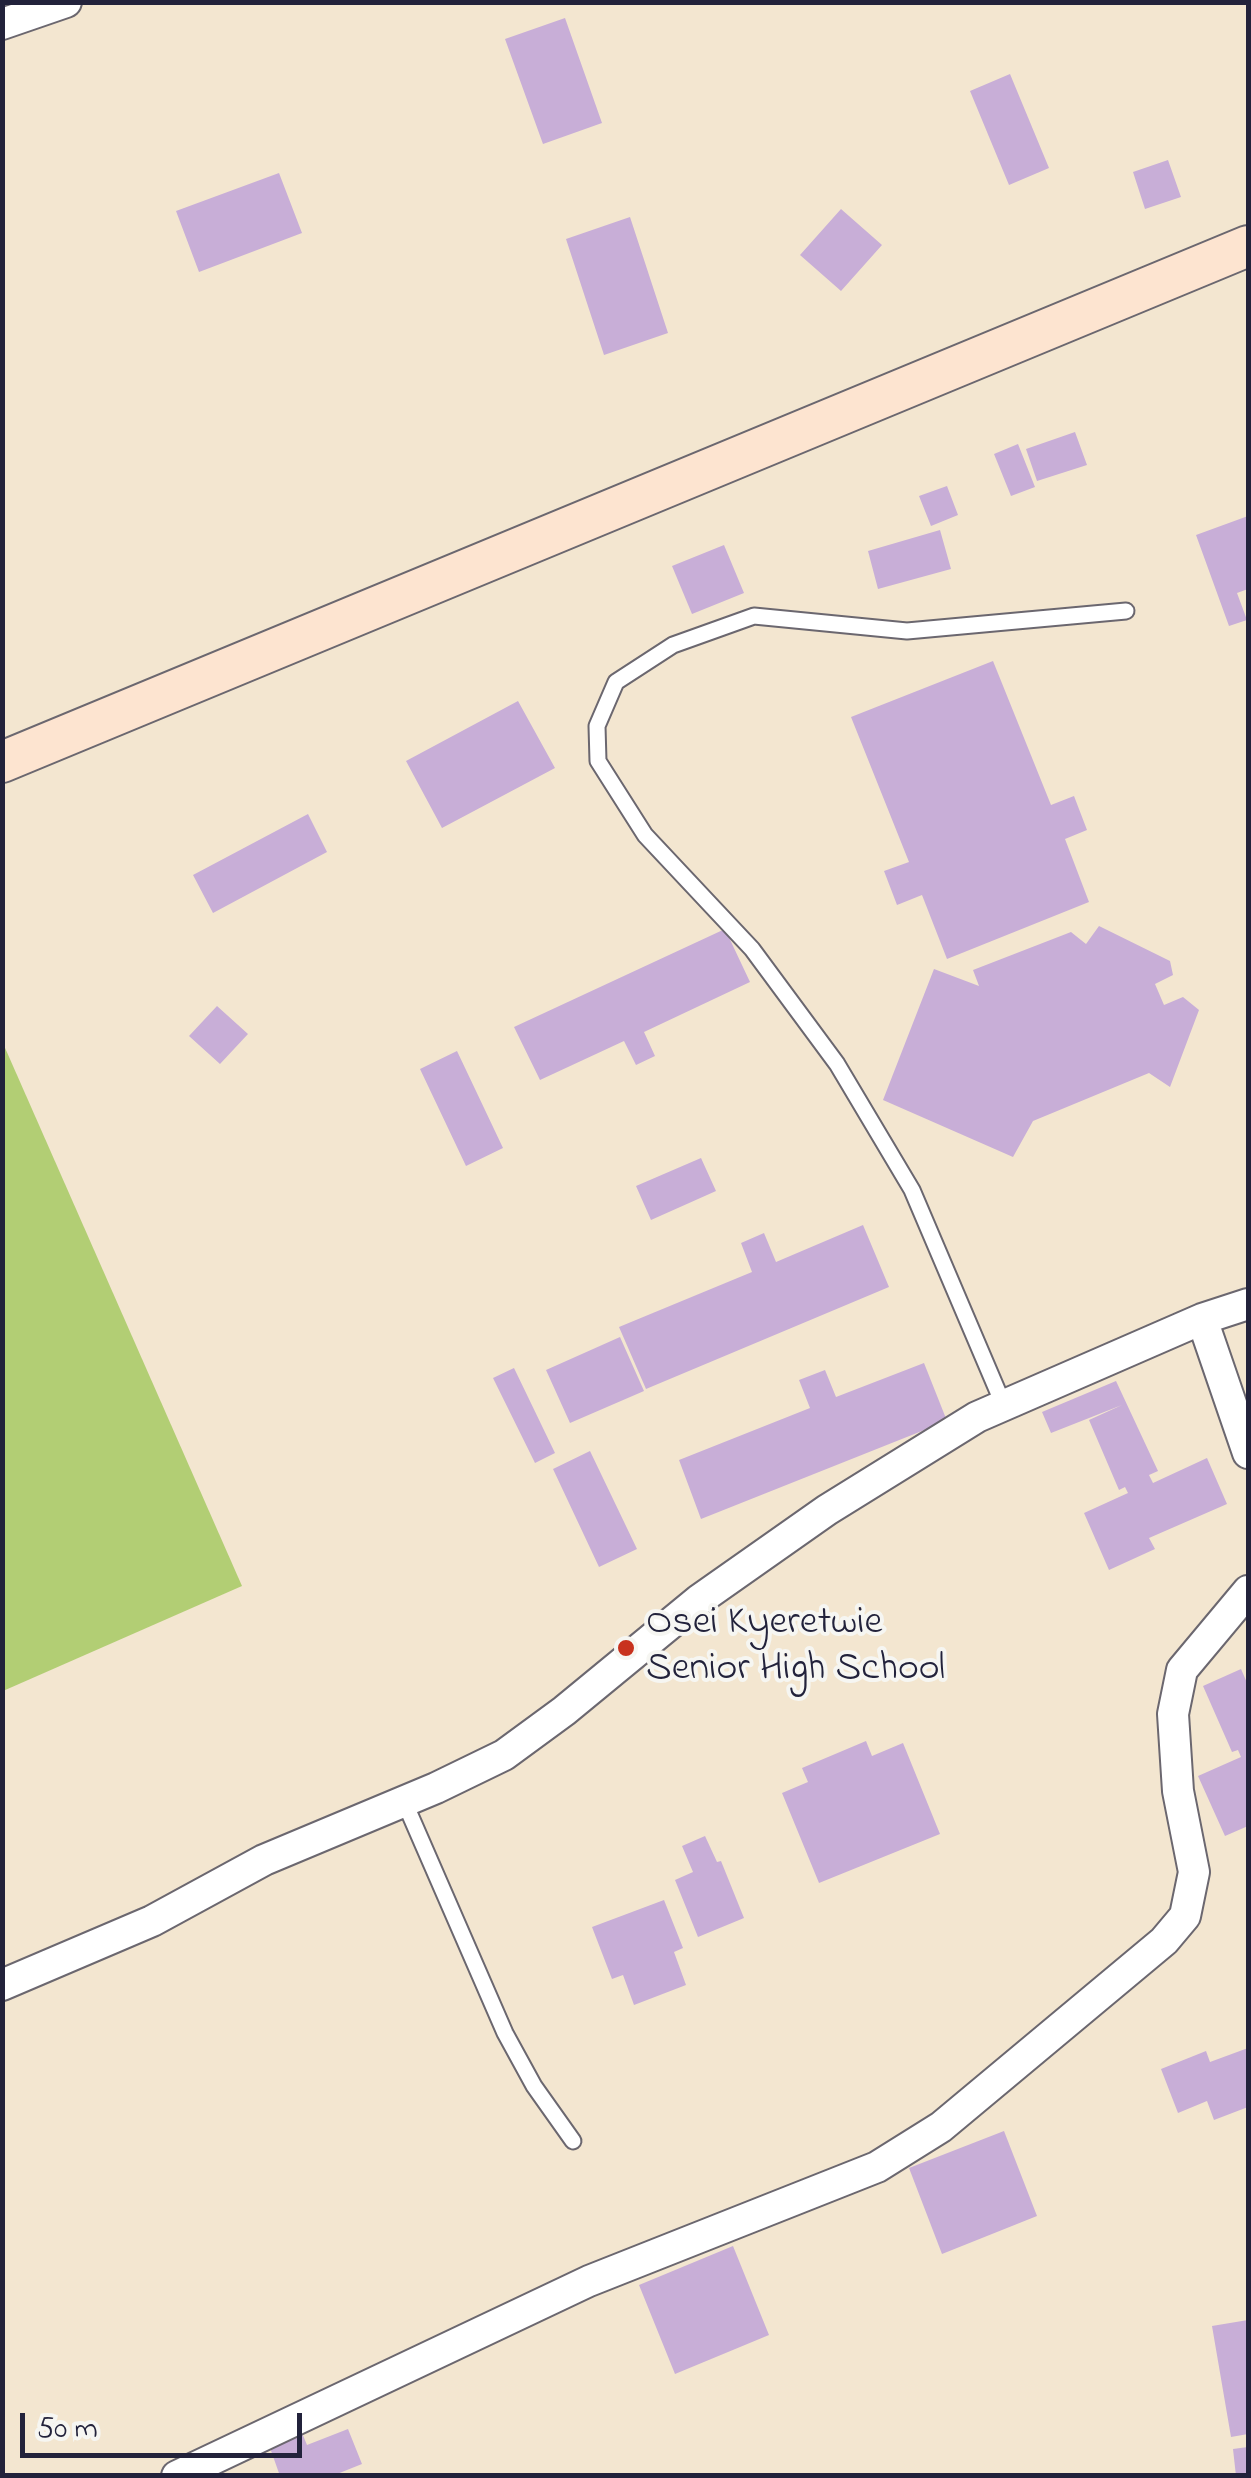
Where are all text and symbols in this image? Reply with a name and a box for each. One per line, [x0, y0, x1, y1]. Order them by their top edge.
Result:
place label: Osei Kyeretwie Senior High School [646, 1601, 945, 1695]
marker: Osei Kyeretwie Senior High School [615, 1637, 637, 1659]
scale bar [25, 2393, 308, 2455]
text: 50 m [37, 2408, 98, 2452]

